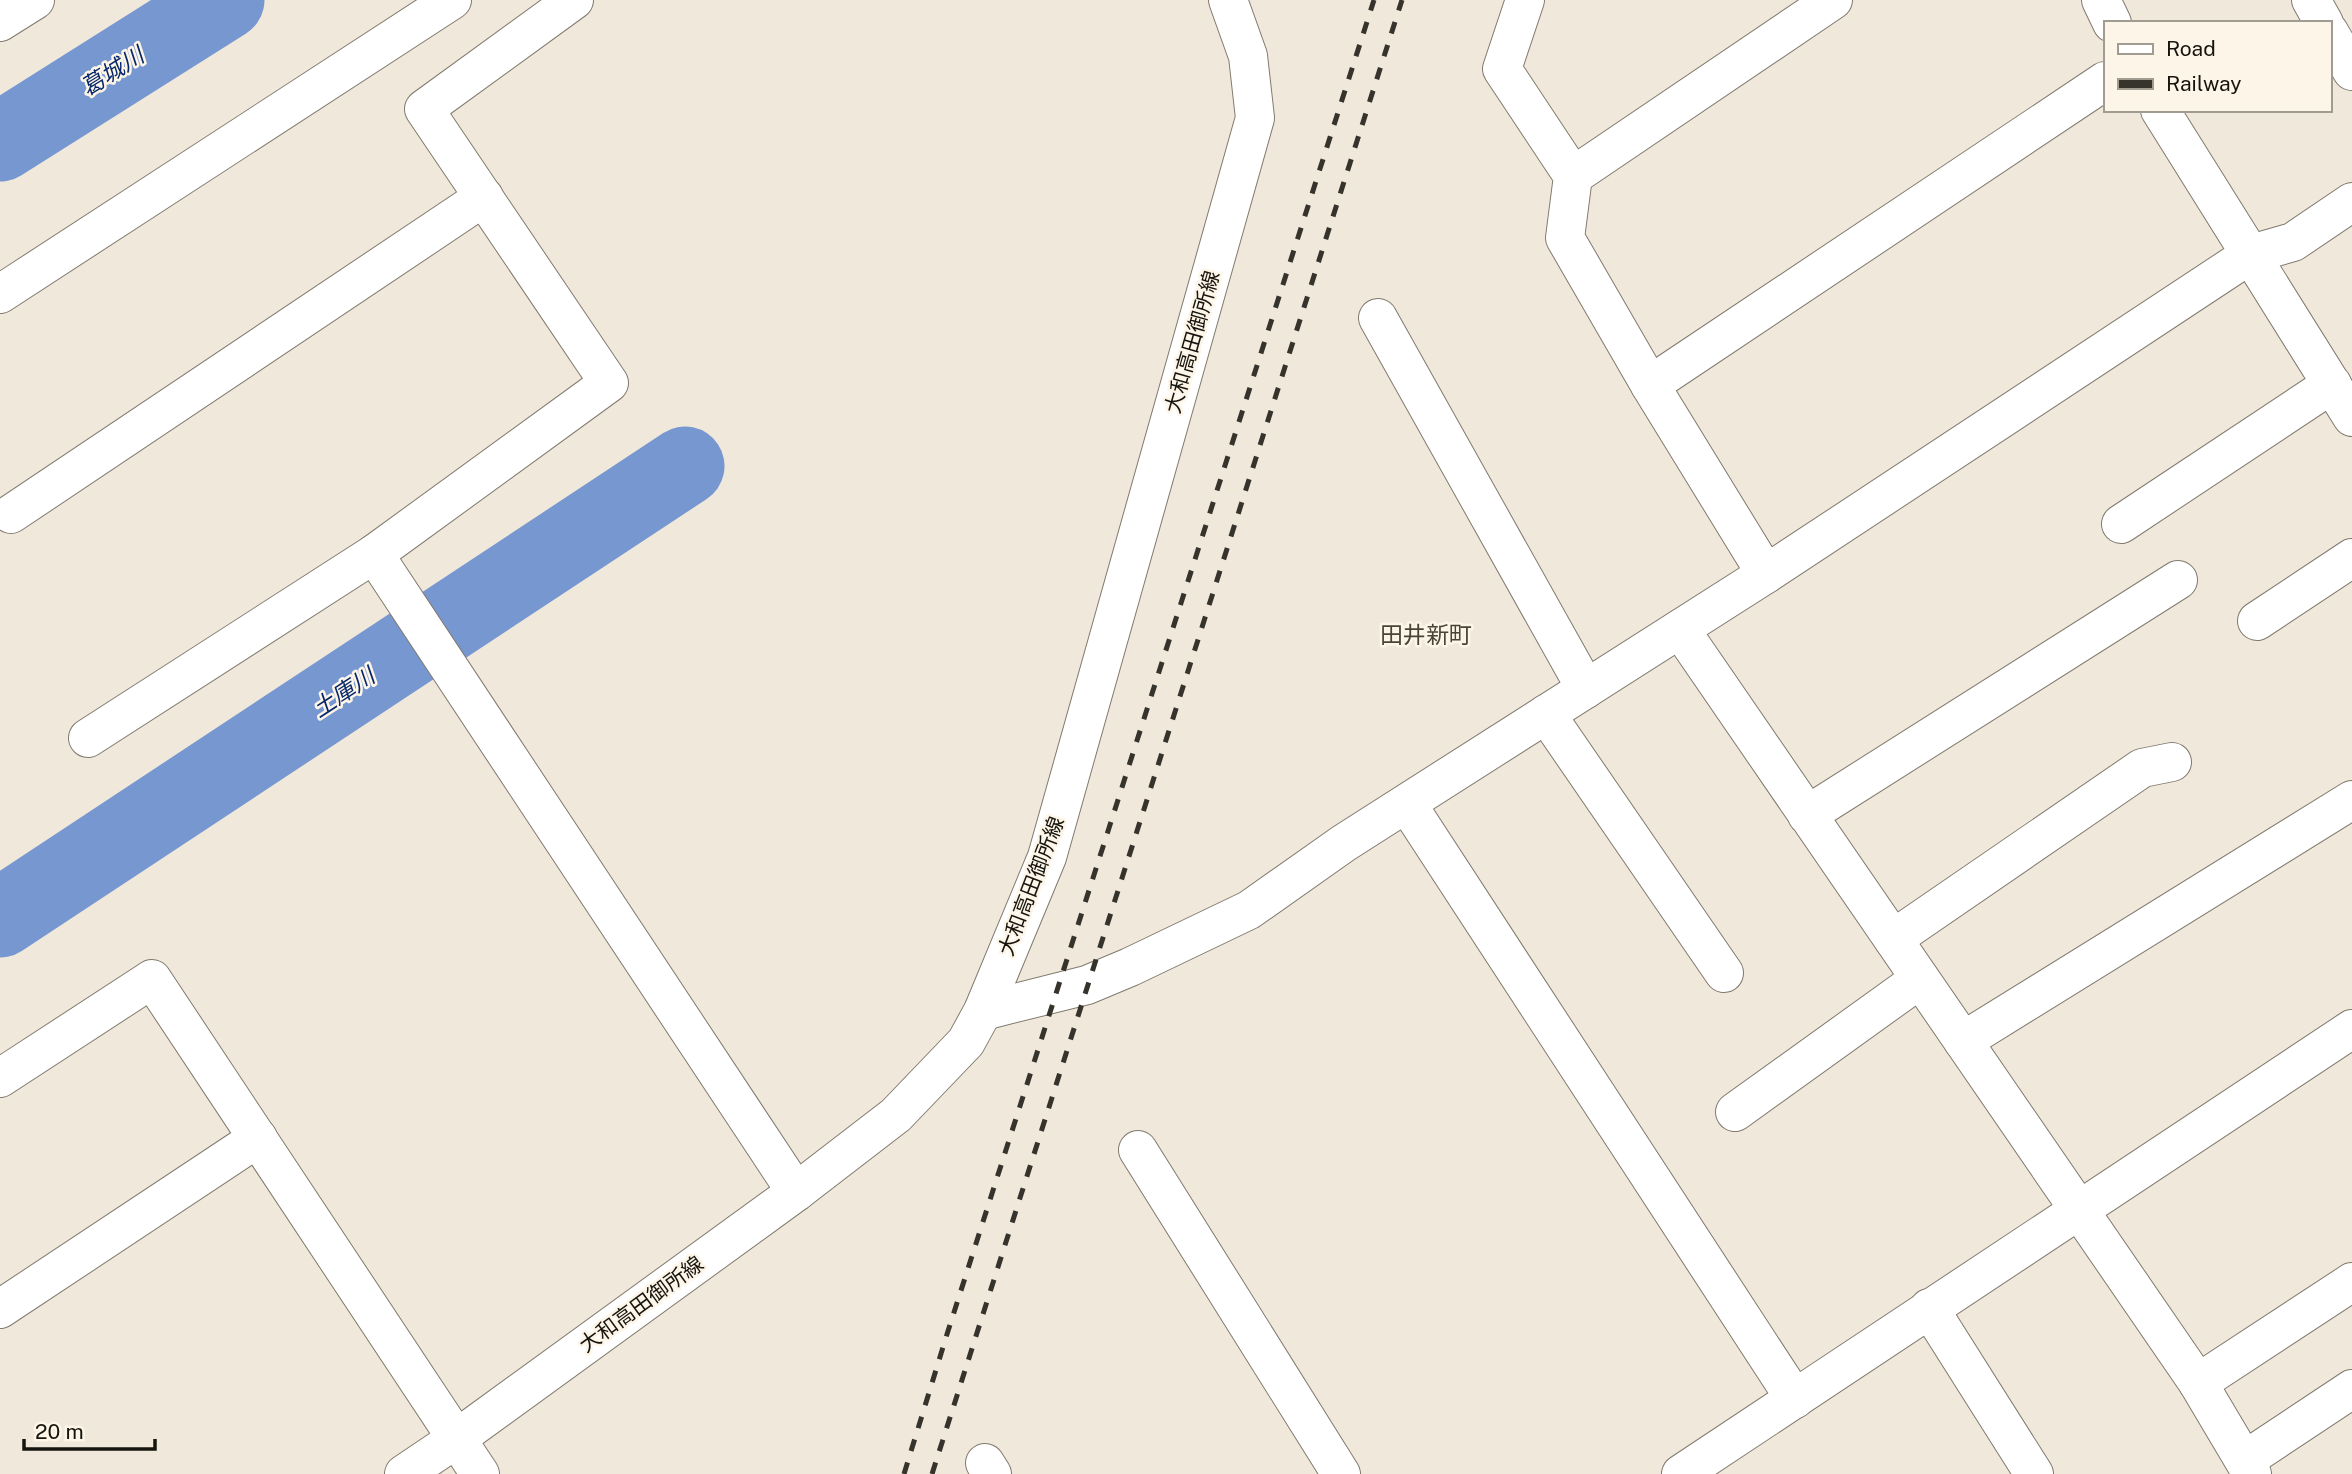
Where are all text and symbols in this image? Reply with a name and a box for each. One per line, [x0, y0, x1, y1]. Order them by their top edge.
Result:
legend [2104, 21, 2331, 112]
text: Road [2166, 36, 2216, 61]
water label: 葛城川 [76, 40, 151, 101]
text: Railway [2166, 71, 2242, 96]
street label: 大和高田御所線 [1160, 268, 1224, 416]
district label: 田井新町 [1380, 621, 1472, 648]
water label: 土庫川 [307, 660, 382, 722]
street label: 大和高田御所線 [993, 813, 1069, 959]
street label: 大和高田御所線 [574, 1251, 708, 1357]
scale bar [24, 1408, 156, 1452]
text: 20 m [35, 1419, 84, 1444]

